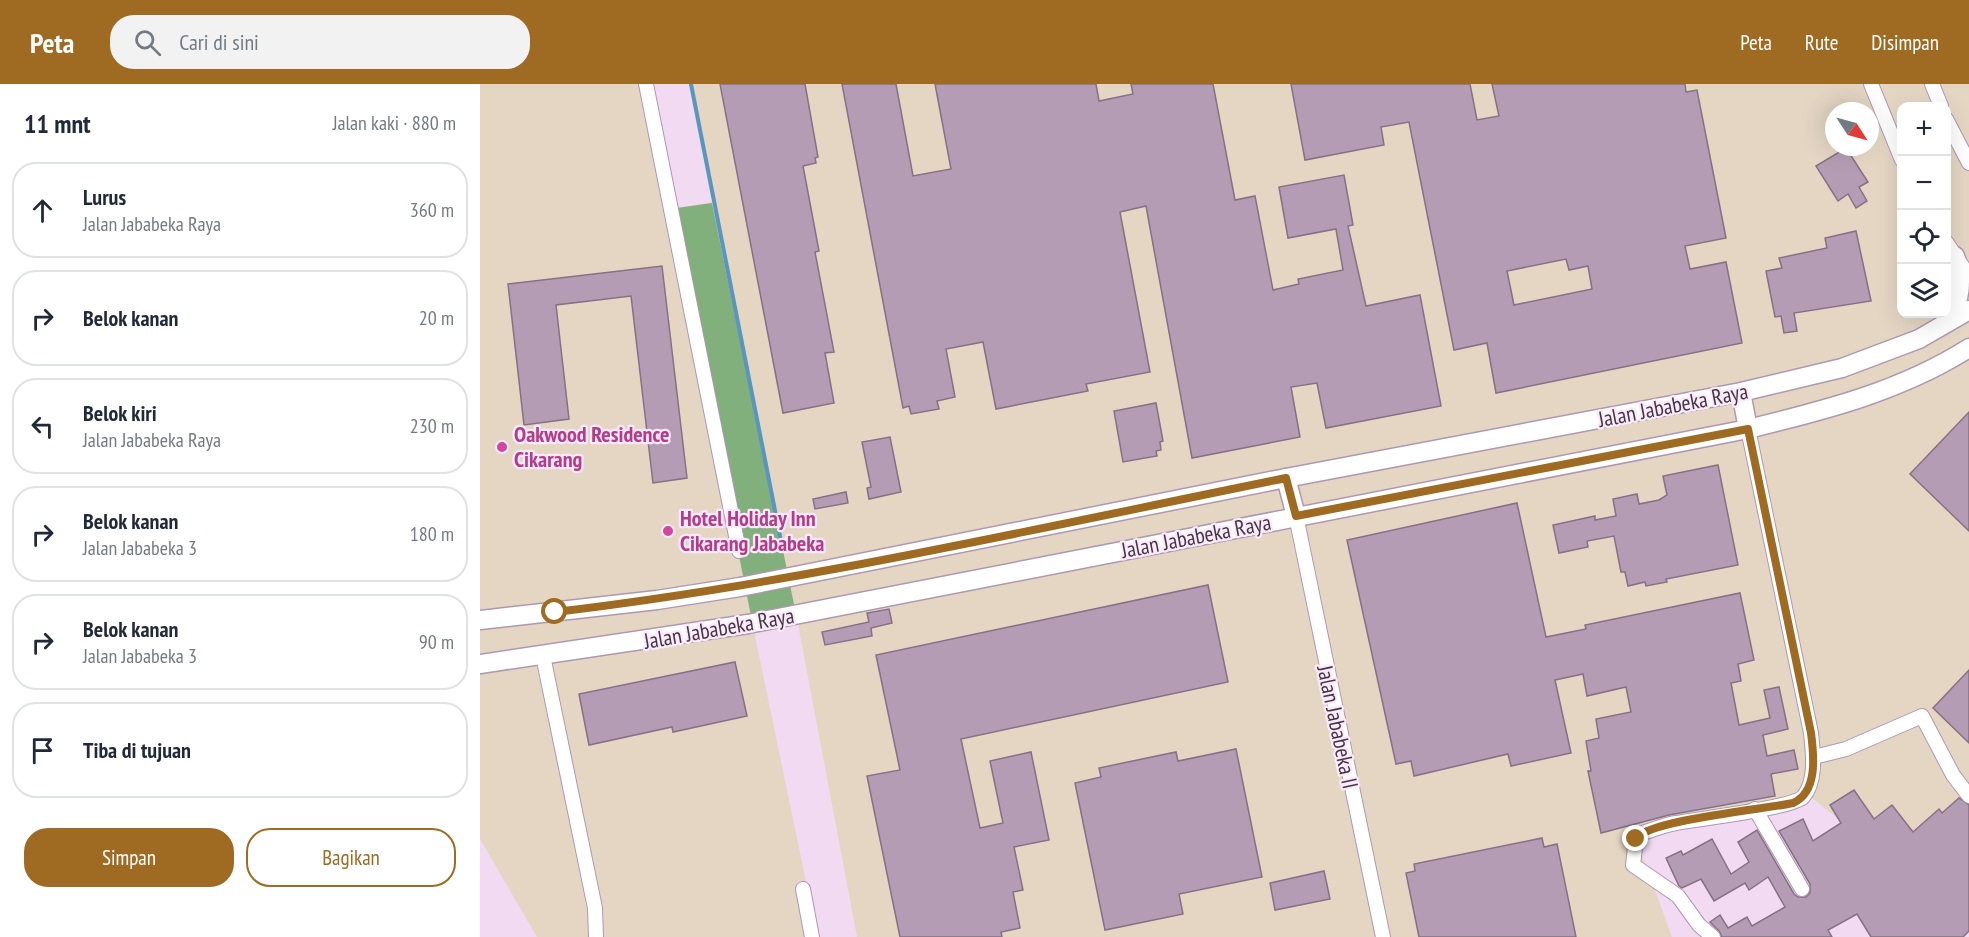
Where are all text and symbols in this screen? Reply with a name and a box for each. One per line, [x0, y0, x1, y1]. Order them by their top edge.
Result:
search box [110, 15, 530, 69]
text: Peta [30, 24, 74, 61]
icon: search [131, 26, 164, 59]
text: Cari di sini [179, 28, 259, 56]
text: Peta [1740, 29, 1772, 56]
text: Rute [1805, 29, 1838, 56]
text: Disimpan [1871, 29, 1939, 56]
north arrow [1825, 102, 1879, 156]
map controls [1897, 102, 1951, 318]
button: + [1897, 102, 1951, 156]
text: 11 mnt [24, 107, 91, 140]
text: Jalan kaki · 880 m [333, 110, 456, 136]
button: − [1897, 156, 1951, 210]
text: Lurus [83, 183, 126, 211]
icon: ahead [26, 194, 59, 227]
text: 360 m [410, 197, 454, 223]
button: locate [1897, 210, 1951, 264]
text: Jalan Jababeka Raya [83, 211, 221, 237]
button: layers [1897, 264, 1951, 318]
icon: right [26, 302, 59, 335]
text: Belok kanan [83, 304, 178, 332]
text: 20 m [419, 305, 454, 331]
street label: Jalan Jababeka Raya [1595, 377, 1750, 433]
text: Belok kiri [83, 399, 157, 427]
icon: left [26, 410, 59, 443]
text: 230 m [410, 413, 454, 439]
place label: Oakwood Residence Cikarang [514, 420, 669, 473]
text: Jalan Jababeka Raya [83, 427, 221, 453]
marker: Oakwood Residence Cikarang [495, 440, 509, 454]
place label: Hotel Holiday Inn Cikarang Jababeka [680, 504, 824, 557]
text: Belok kanan [83, 507, 178, 535]
street label: Jalan Jababeka Raya [1118, 508, 1273, 564]
icon: right [26, 518, 59, 551]
text: 180 m [410, 521, 454, 547]
marker: Hotel Holiday Inn Cikarang Jababeka [661, 524, 675, 538]
text: Jalan Jababeka 3 [83, 535, 197, 561]
route start [541, 598, 567, 624]
street label: Jalan Jababeka Raya [641, 601, 796, 655]
text: Belok kanan [83, 615, 178, 643]
icon: right [26, 626, 59, 659]
text: 90 m [419, 629, 454, 655]
text: Jalan Jababeka 3 [83, 643, 197, 669]
street label: Jalan Jababeka II [1311, 662, 1365, 791]
icon: arrive [26, 734, 59, 767]
text: Tiba di tujuan [83, 736, 191, 764]
route end [1622, 825, 1648, 851]
button: Simpan [24, 828, 234, 887]
button: Bagikan [246, 828, 456, 887]

